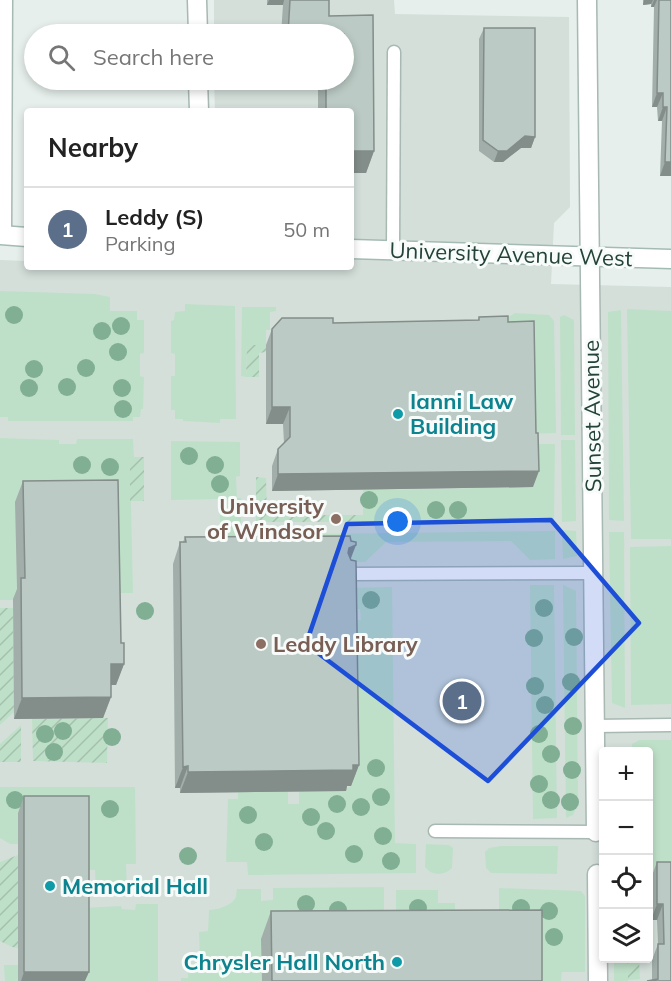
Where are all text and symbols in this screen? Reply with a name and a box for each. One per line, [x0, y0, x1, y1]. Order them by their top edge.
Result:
search box [24, 24, 354, 90]
icon: search [45, 41, 78, 74]
text: Search here [93, 43, 214, 71]
text: Nearby [48, 131, 138, 164]
text: Leddy (S) [105, 203, 204, 231]
text: 1 [62, 217, 74, 242]
text: 50 m [283, 217, 330, 242]
text: Parking [105, 231, 176, 256]
street label: University Avenue West [389, 236, 633, 272]
street label: Sunset Avenue [577, 340, 607, 492]
place label: Ianni Law Building [410, 387, 514, 440]
marker: Ianni Law Building [391, 407, 405, 421]
place label: University of Windsor [207, 492, 324, 545]
your location [383, 507, 412, 536]
marker: University of Windsor [329, 512, 343, 526]
place label: Leddy Library [273, 630, 418, 658]
marker: Leddy Library [254, 637, 268, 651]
pin: 1 [442, 678, 482, 724]
map controls [599, 747, 653, 963]
button: + [599, 747, 653, 801]
button: − [599, 801, 653, 855]
button: locate [599, 855, 653, 909]
place label: Memorial Hall [62, 872, 208, 900]
marker: Memorial Hall [43, 879, 57, 893]
button: layers [599, 909, 653, 963]
place label: Chrysler Hall North [183, 948, 385, 976]
marker: Chrysler Hall North [390, 955, 404, 969]

